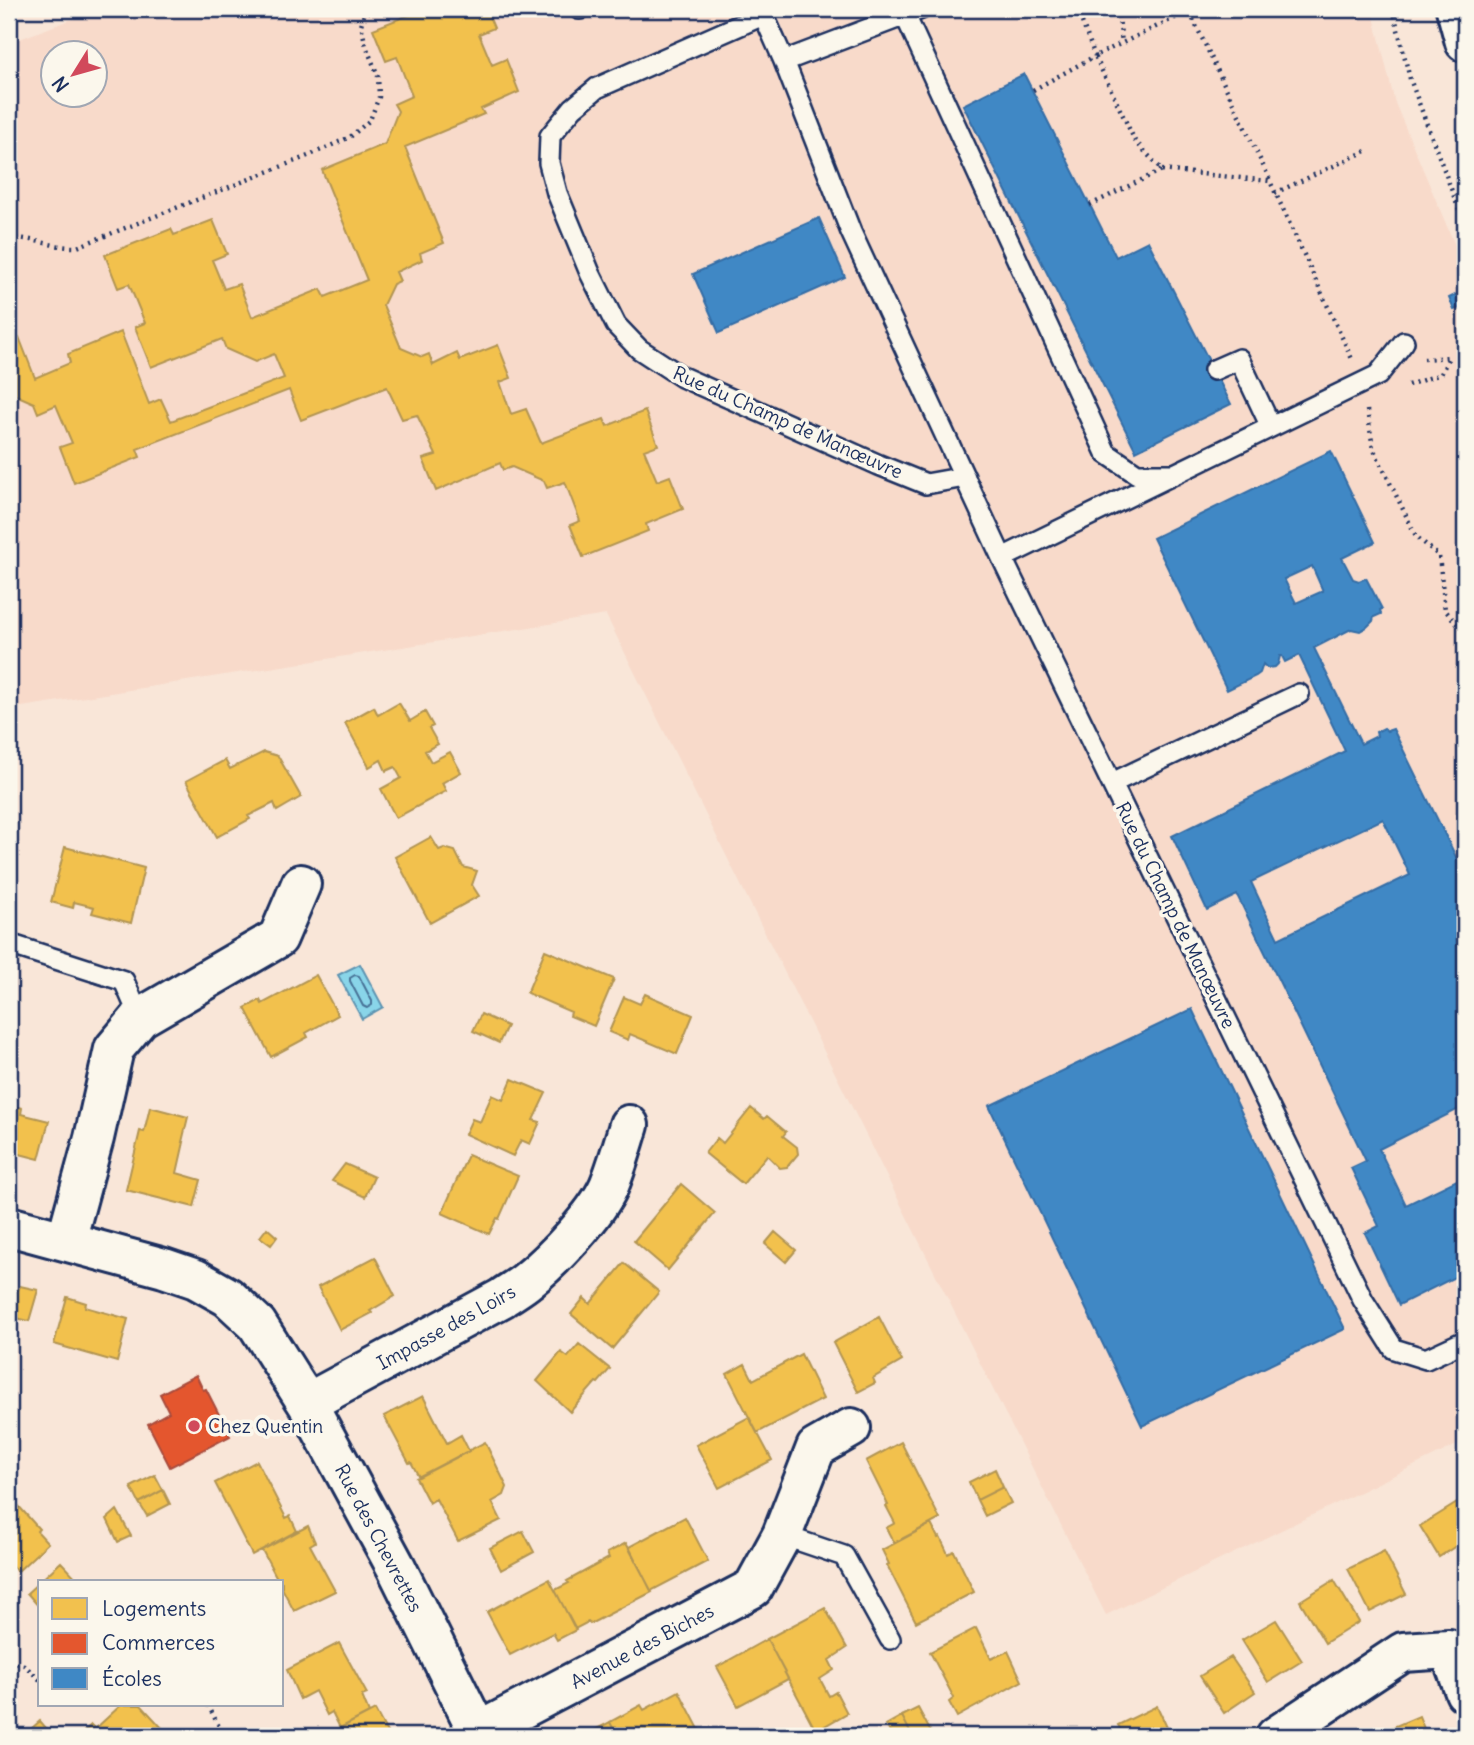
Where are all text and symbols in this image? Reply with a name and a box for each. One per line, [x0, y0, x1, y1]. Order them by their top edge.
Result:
north arrow [38, 38, 108, 108]
text: N [47, 72, 74, 97]
street label: Rue du Champ de Manœuvre [669, 360, 907, 484]
street label: Rue du Champ de Manœuvre [1111, 798, 1241, 1032]
street label: Impasse des Loirs [373, 1279, 519, 1375]
place label: Chez Quentin [208, 1414, 323, 1438]
marker: Chez Quentin [186, 1418, 202, 1434]
street label: Rue des Chevrettes [330, 1460, 428, 1616]
legend [38, 1580, 284, 1706]
text: Logements [102, 1595, 206, 1622]
street label: Avenue des Biches [566, 1598, 718, 1694]
text: Commerces [102, 1629, 215, 1656]
text: Écoles [102, 1665, 162, 1692]

